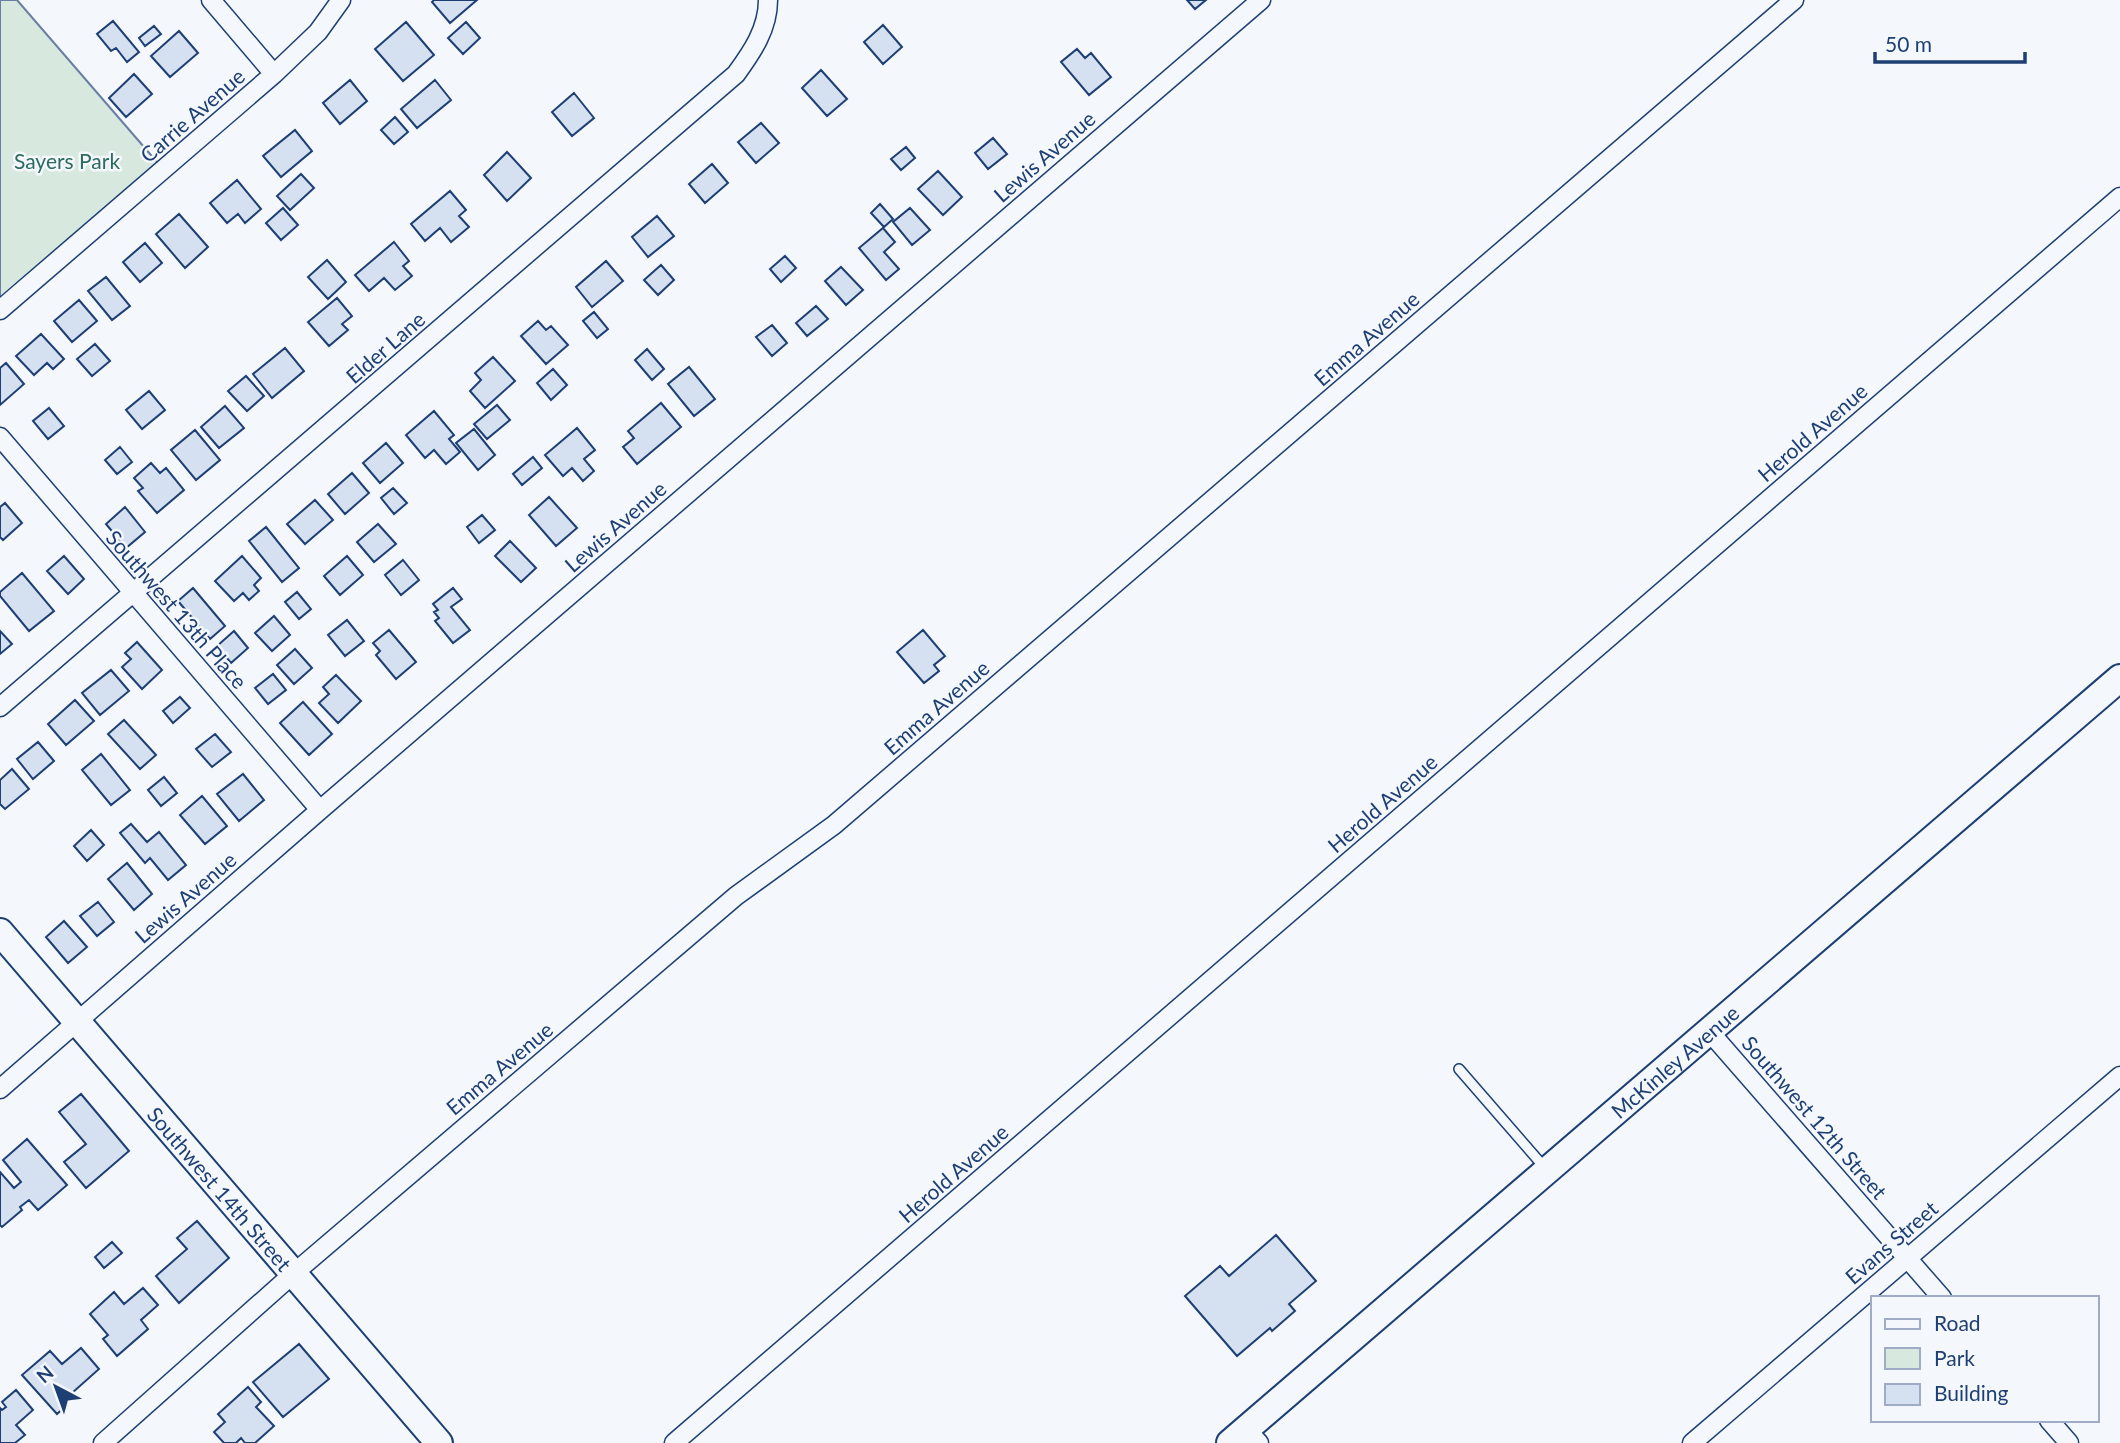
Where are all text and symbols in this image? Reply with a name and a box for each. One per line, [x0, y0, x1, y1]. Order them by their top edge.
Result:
scale bar [1875, 21, 2025, 65]
text: 50 m [1885, 31, 1932, 56]
street label: Carrie Avenue [135, 63, 249, 167]
street label: Lewis Avenue [988, 105, 1100, 207]
park label: Sayers Park [14, 148, 120, 173]
street label: Emma Avenue [1308, 286, 1424, 390]
street label: Elder Lane [340, 306, 430, 388]
street label: Herold Avenue [1752, 378, 1872, 486]
street label: Lewis Avenue [559, 475, 671, 577]
street label: Southwest 13th Place [101, 525, 253, 693]
street label: Emma Avenue [878, 655, 994, 759]
street label: Herold Avenue [1322, 749, 1442, 857]
street label: Lewis Avenue [129, 846, 241, 948]
street label: McKinley Avenue [1606, 999, 1743, 1123]
street label: Emma Avenue [441, 1016, 557, 1120]
street label: Southwest 12th Street [1737, 1030, 1893, 1204]
street label: Southwest 14th Street [143, 1101, 298, 1276]
street label: Herold Avenue [893, 1119, 1013, 1227]
street label: Evans Street [1840, 1195, 1943, 1289]
legend [1871, 1296, 2099, 1422]
text: Road [1934, 1310, 1981, 1335]
text: Park [1934, 1345, 1975, 1370]
north arrow [21, 1352, 91, 1422]
text: N [31, 1360, 58, 1387]
text: Building [1934, 1380, 2009, 1405]

